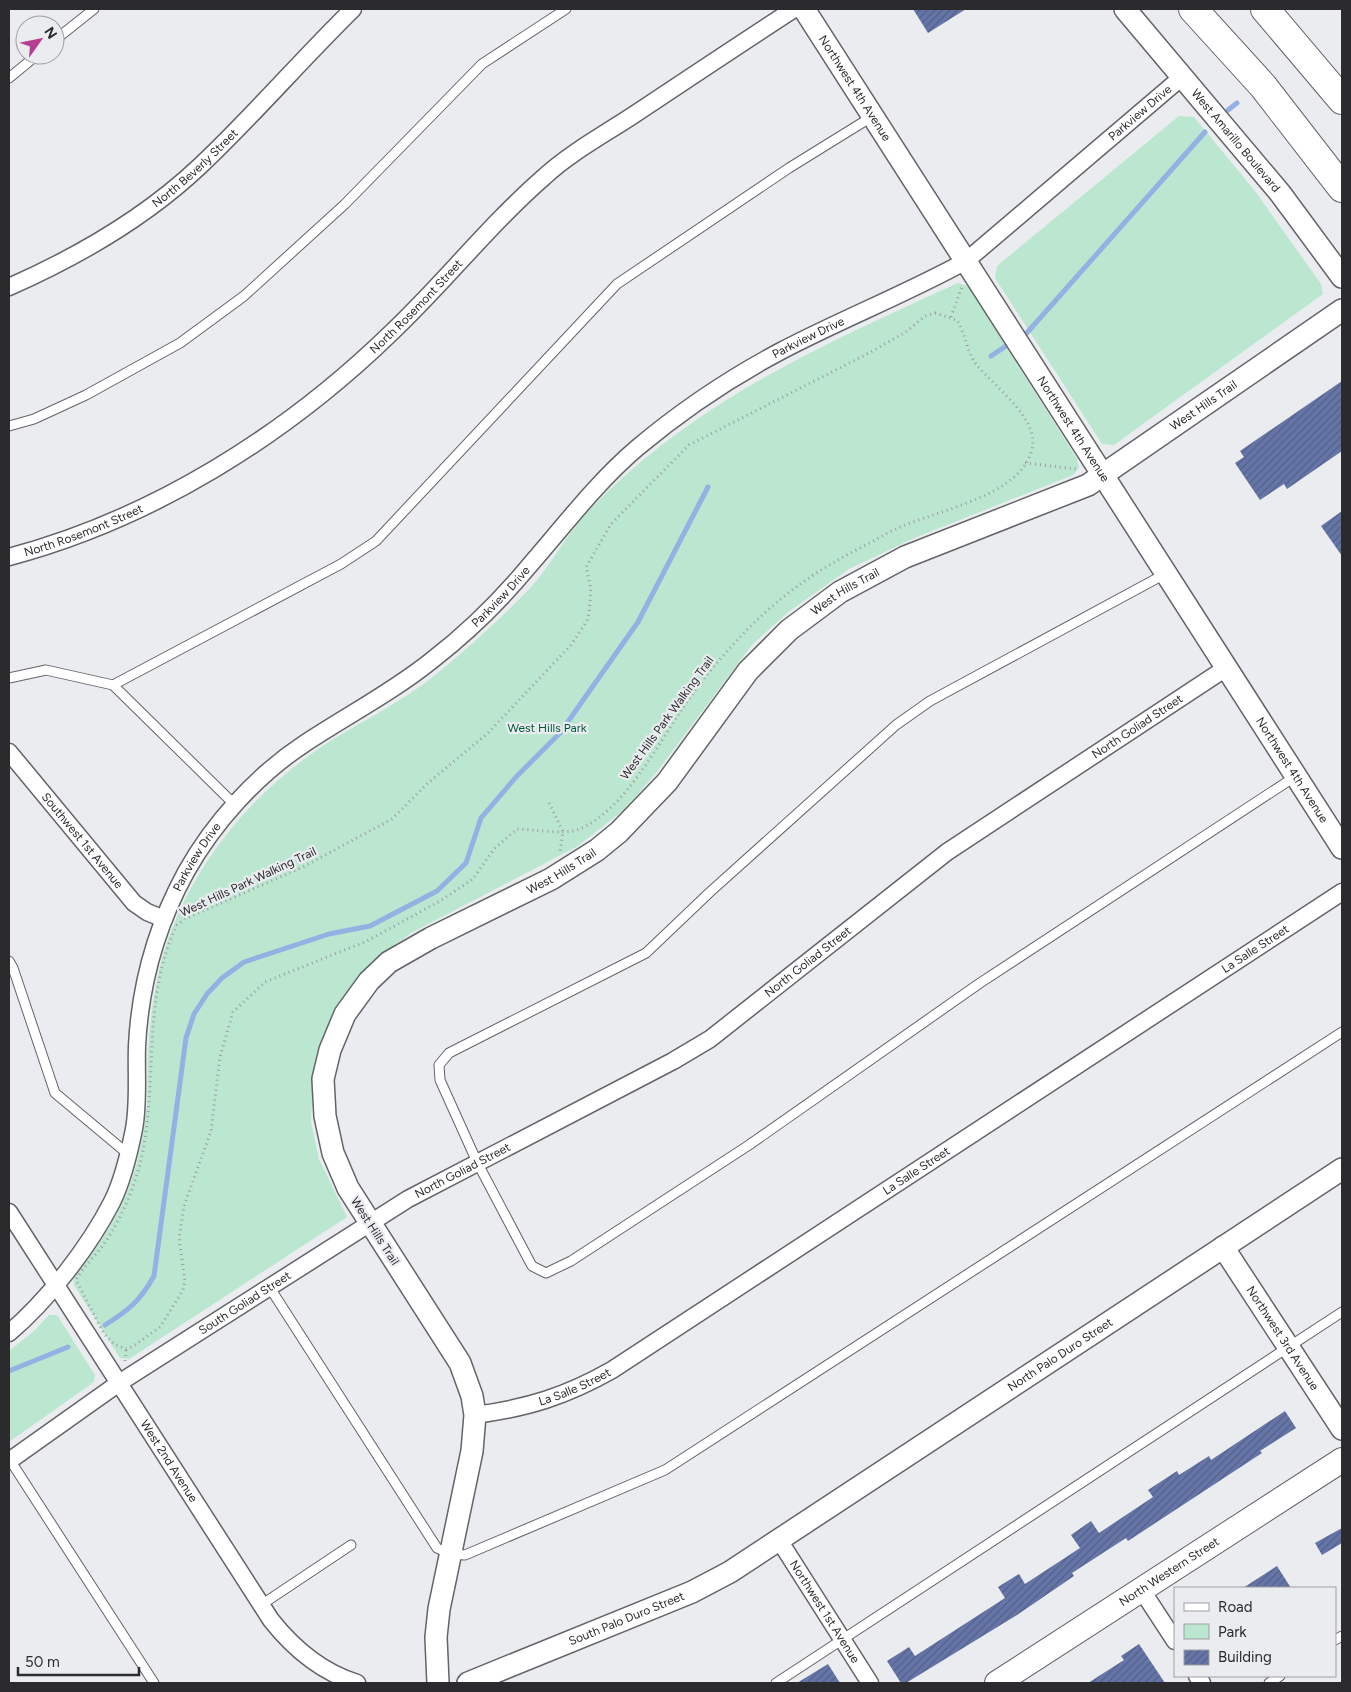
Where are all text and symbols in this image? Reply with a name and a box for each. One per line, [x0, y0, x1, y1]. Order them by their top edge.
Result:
north arrow [15, 15, 65, 65]
text: N [40, 24, 61, 42]
street label: Northwest 4th Avenue [816, 33, 894, 144]
street label: Parkview Drive [1106, 82, 1175, 144]
street label: West Amarillo Boulevard [1188, 86, 1283, 195]
street label: North Beverly Street [149, 126, 241, 210]
street label: North Rosemont Street [367, 256, 466, 356]
street label: Parkview Drive [770, 314, 847, 361]
street label: Northwest 4th Avenue [1034, 374, 1113, 485]
street label: West Hills Trail [1167, 378, 1240, 433]
street label: North Rosemont Street [22, 501, 146, 559]
street label: Parkview Drive [469, 563, 533, 630]
street label: West Hills Trail [808, 565, 882, 618]
street label: West Hills Park Walking Trail [618, 654, 716, 782]
street label: North Goliad Street [1089, 691, 1186, 762]
street label: Northwest 4th Avenue [1253, 715, 1331, 826]
park label: West Hills Park [507, 721, 587, 735]
street label: Southwest 1st Avenue [39, 790, 126, 892]
street label: Parkview Drive [170, 819, 224, 893]
street label: West Hills Park Walking Trail [178, 844, 318, 920]
street label: West Hills Trail [524, 845, 599, 897]
street label: La Salle Street [1219, 922, 1292, 976]
street label: North Goliad Street [762, 923, 854, 1000]
street label: North Goliad Street [412, 1140, 513, 1201]
street label: La Salle Street [880, 1143, 953, 1198]
street label: West Hills Trail [348, 1194, 402, 1268]
street label: South Goliad Street [196, 1268, 294, 1337]
street label: Northwest 3rd Avenue [1243, 1283, 1322, 1393]
street label: North Palo Duro Street [1005, 1315, 1116, 1394]
street label: La Salle Street [537, 1365, 613, 1409]
street label: West 2nd Avenue [137, 1417, 201, 1505]
street label: North Western Street [1117, 1534, 1222, 1609]
street label: Northwest 1st Avenue [787, 1558, 863, 1666]
legend [1174, 1587, 1336, 1677]
street label: South Palo Duro Street [567, 1589, 687, 1648]
text: Road [1218, 1598, 1253, 1616]
text: Park [1218, 1623, 1247, 1641]
scale bar [18, 1644, 139, 1676]
text: Building [1218, 1648, 1272, 1666]
text: 50 m [25, 1653, 60, 1671]

